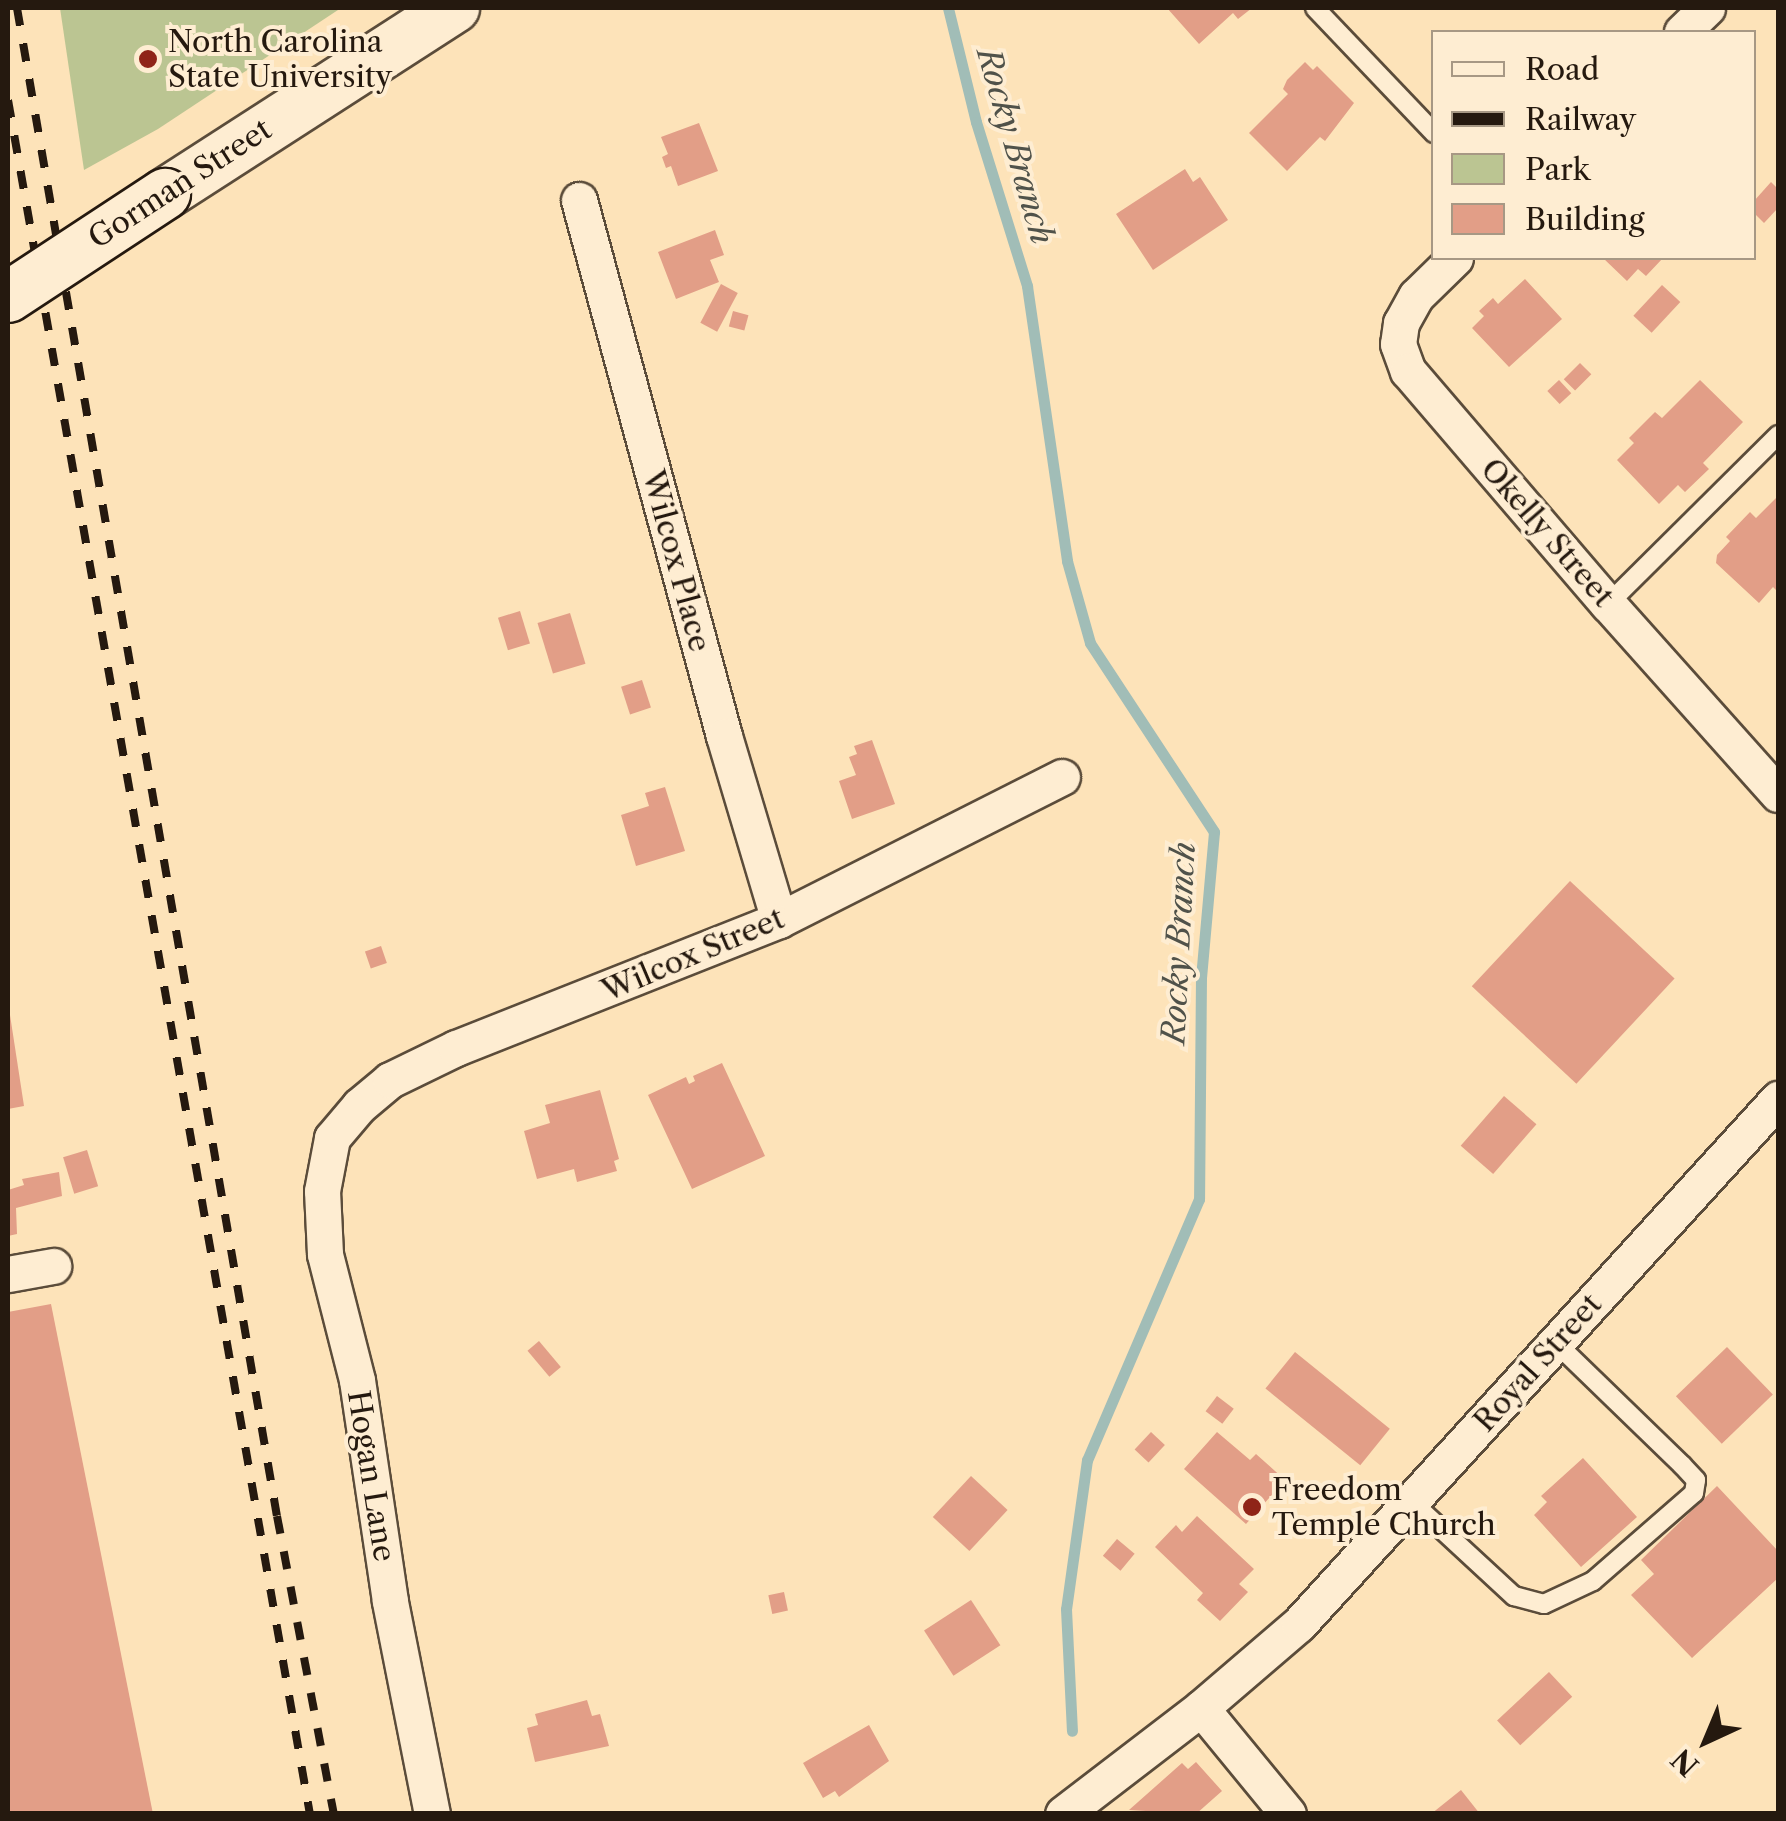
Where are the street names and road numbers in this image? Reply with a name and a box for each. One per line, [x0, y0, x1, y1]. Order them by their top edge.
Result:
street label: Gorman Street [82, 112, 278, 256]
street label: Okelly Street [1473, 451, 1621, 615]
street label: Wilcox Place [634, 466, 718, 656]
street label: Wilcox Street [596, 900, 790, 1010]
street label: Royal Street [1467, 1287, 1609, 1439]
street label: Hogan Lane [340, 1388, 402, 1564]

